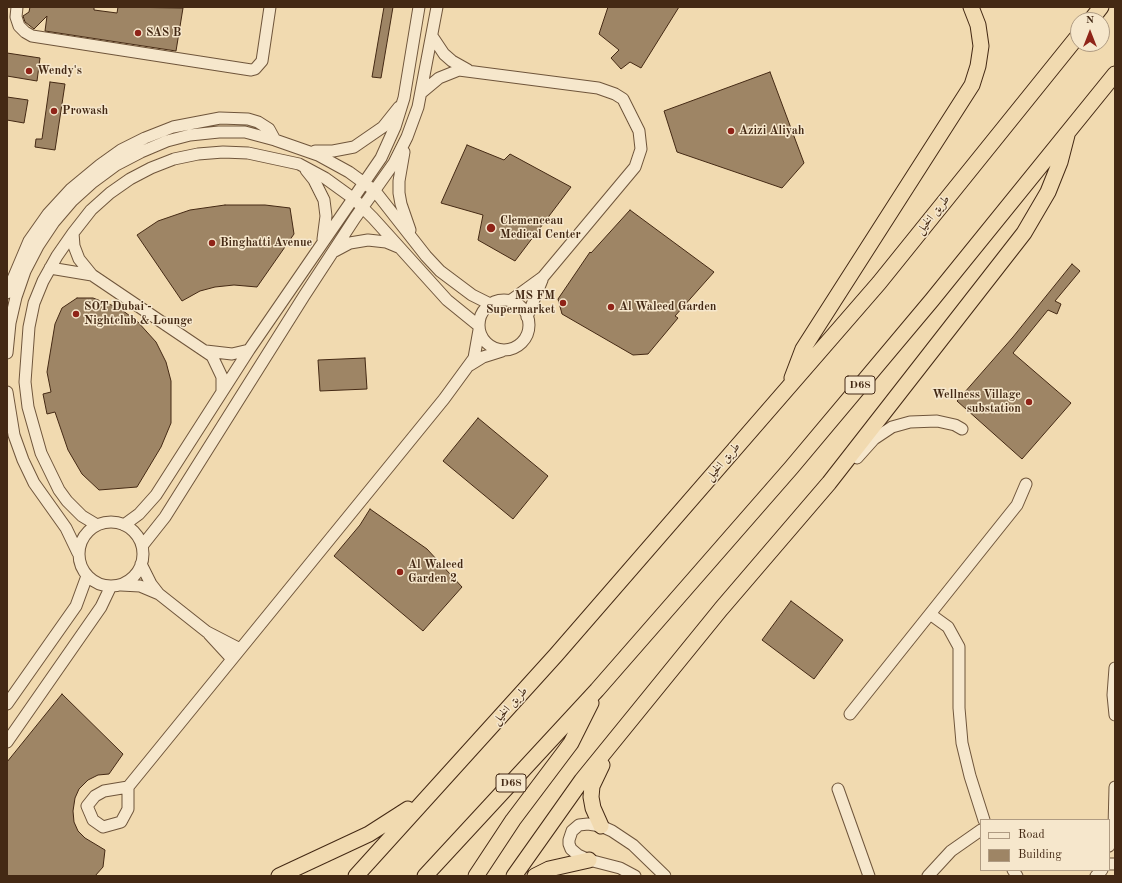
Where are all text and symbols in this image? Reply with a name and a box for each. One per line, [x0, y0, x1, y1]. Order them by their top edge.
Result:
north arrow [1070, 12, 1110, 52]
text: N [1086, 15, 1094, 26]
place label: SAS B [146, 26, 181, 40]
marker: SAS B [133, 28, 143, 38]
place label: Wendy's [37, 64, 82, 78]
marker: Wendy's [24, 66, 34, 76]
place label: Prowash [62, 104, 108, 118]
marker: Prowash [49, 106, 59, 116]
place label: Azizi Aliyah [739, 124, 804, 138]
marker: Azizi Aliyah [726, 126, 736, 136]
street label: طريق الخيل [913, 193, 953, 237]
place label: Clemenceau Medical Center [500, 214, 581, 242]
marker: Clemenceau Medical Center [485, 222, 497, 234]
place label: Binghatti Avenue [220, 236, 312, 250]
marker: Binghatti Avenue [207, 238, 217, 248]
place label: MS FM Supermarket [486, 289, 555, 317]
marker: MS FM Supermarket [558, 298, 568, 308]
place label: SOT Dubai - Nightclub & Lounge [84, 300, 193, 328]
place label: Al Waleed Garden [619, 300, 717, 314]
marker: Al Waleed Garden [606, 302, 616, 312]
marker: SOT Dubai - Nightclub & Lounge [71, 309, 81, 319]
road number: D68 [845, 376, 875, 394]
place label: Wellness Village substation [932, 388, 1021, 416]
marker: Wellness Village substation [1024, 397, 1034, 407]
street label: طريق الخيل [702, 440, 744, 484]
place label: Al Waleed Garden 2 [408, 558, 463, 586]
marker: Al Waleed Garden 2 [395, 567, 405, 577]
street label: طريق الخيل [489, 684, 531, 728]
road number: D68 [496, 774, 526, 792]
legend [980, 819, 1110, 871]
text: Road [1018, 829, 1045, 841]
text: Building [1018, 849, 1062, 861]

